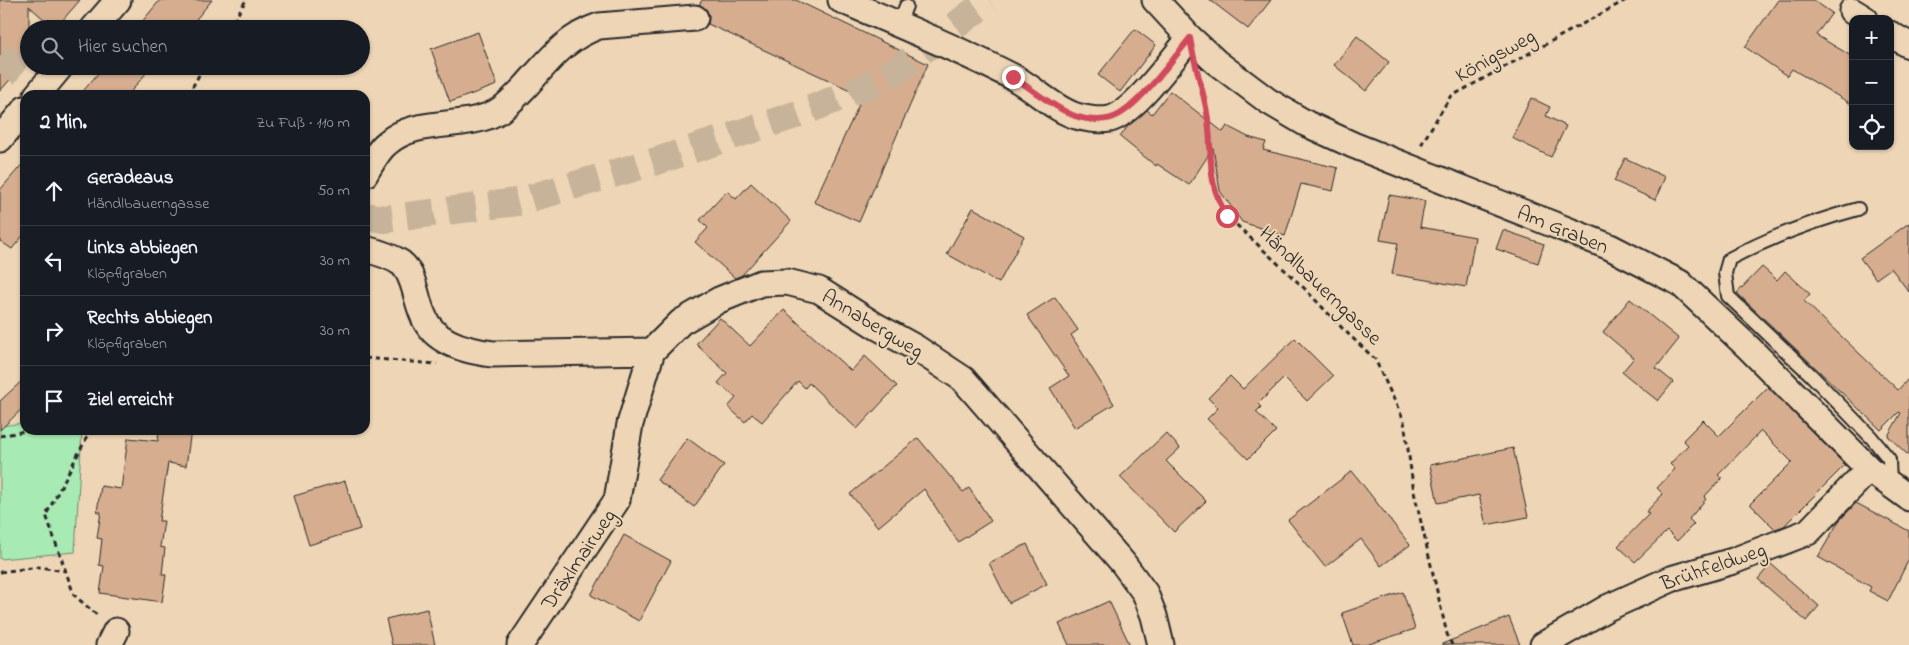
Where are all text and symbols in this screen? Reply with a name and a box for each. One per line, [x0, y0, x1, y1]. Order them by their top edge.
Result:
map controls [1849, 15, 1894, 150]
button: + [1849, 15, 1894, 60]
search box [20, 20, 370, 75]
street label: Königsweg [1450, 22, 1543, 93]
icon: search [38, 34, 66, 62]
text: Hier suchen [78, 34, 167, 61]
button: − [1849, 60, 1894, 105]
route end [1002, 66, 1025, 89]
button: locate [1849, 105, 1894, 150]
text: 2 Min. [40, 108, 87, 138]
text: Zu Fuß · 110 m [256, 111, 350, 135]
text: Geradeaus [87, 165, 174, 192]
icon: ahead [40, 177, 68, 205]
text: 50 m [318, 179, 350, 203]
text: Händlbauerngasse [87, 192, 209, 216]
street label: Am Graben [1512, 199, 1613, 263]
route start [1216, 205, 1239, 228]
street label: Händlbauerngasse [1250, 220, 1388, 355]
text: Links abbiegen [87, 235, 198, 262]
icon: left [40, 247, 68, 275]
text: 30 m [320, 249, 350, 273]
text: Klöpflgraben [87, 262, 167, 286]
street label: Annabergweg [814, 282, 929, 369]
text: Rechts abbiegen [87, 305, 212, 332]
icon: right [40, 317, 68, 345]
text: 30 m [320, 319, 350, 343]
text: Klöpflgraben [87, 332, 167, 356]
icon: arrive [40, 387, 68, 415]
text: Ziel erreicht [87, 387, 174, 414]
street label: Dräxlmairweg [534, 504, 626, 619]
street label: Brühfeldweg [1656, 536, 1771, 602]

